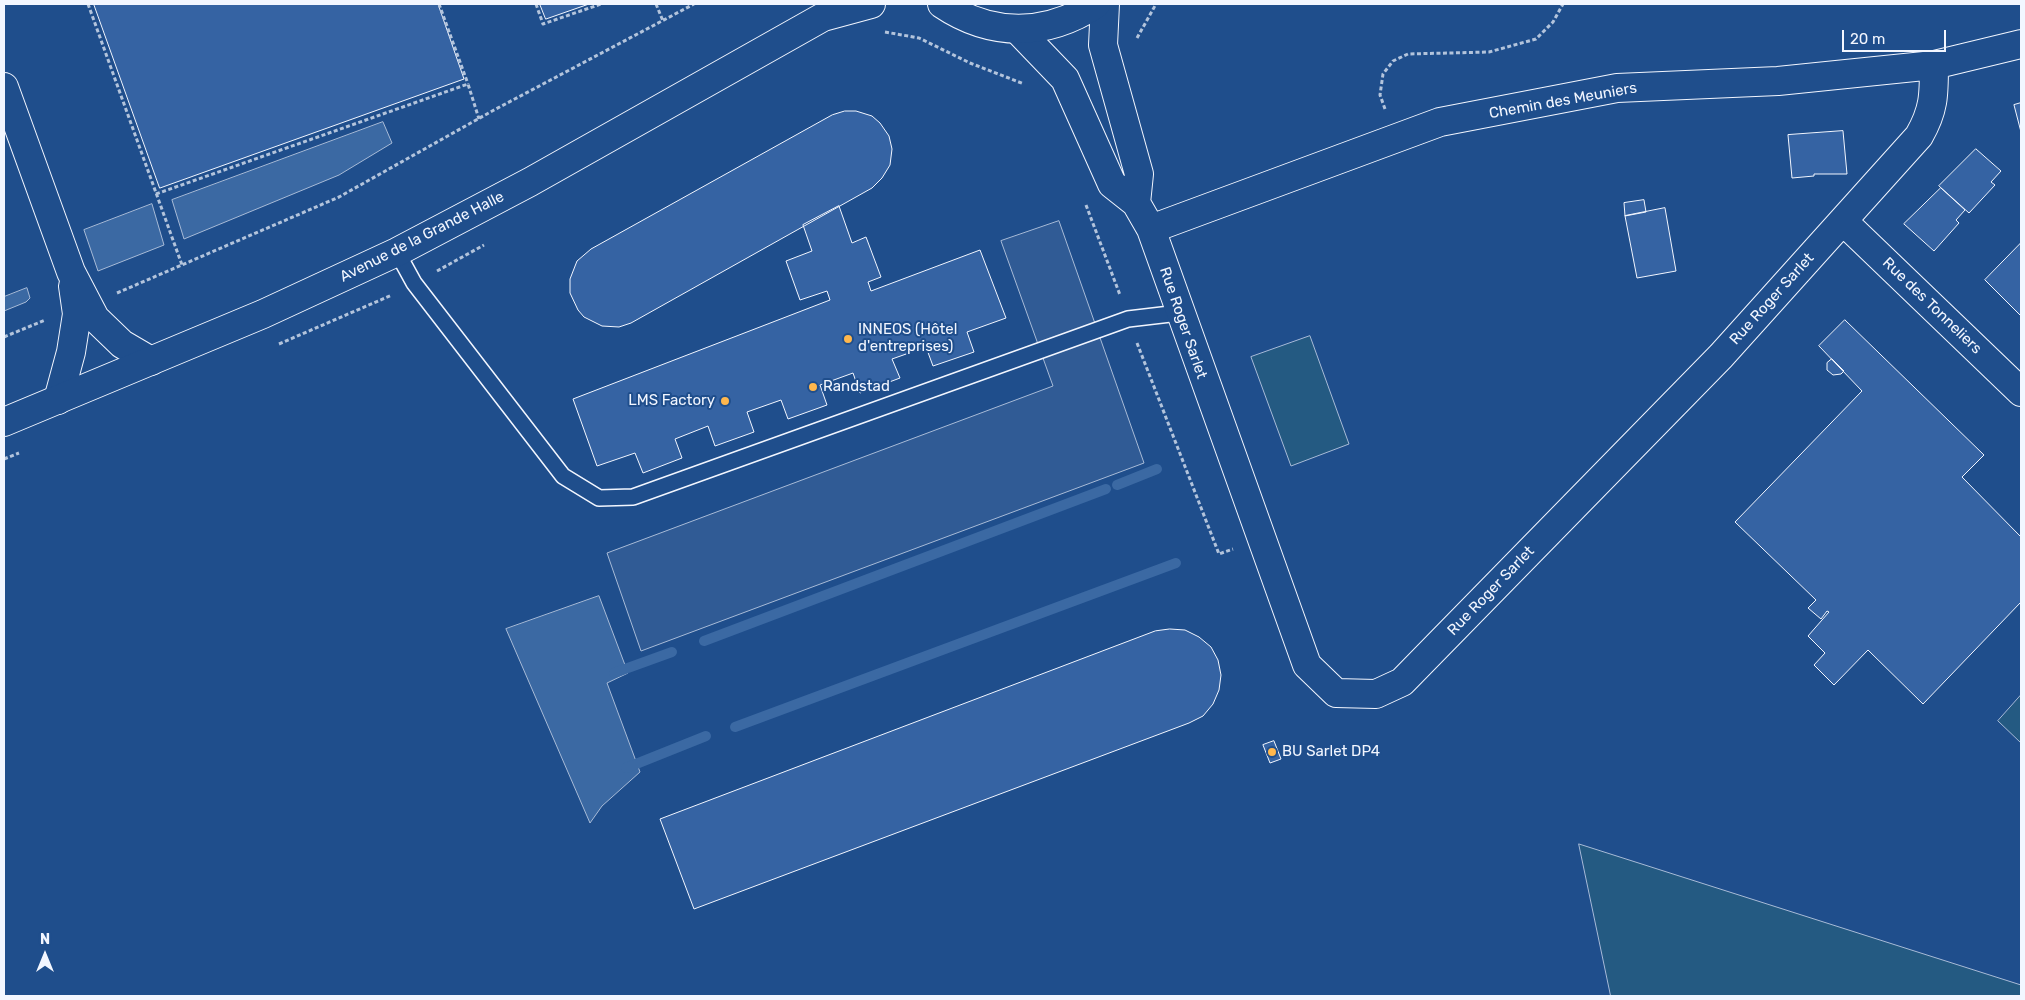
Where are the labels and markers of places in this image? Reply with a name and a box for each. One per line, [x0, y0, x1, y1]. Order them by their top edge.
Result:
place label: INNEOS (Hôtel d'entreprises) [858, 321, 957, 356]
marker: INNEOS (Hôtel d'entreprises) [842, 333, 854, 345]
place label: Randstad [823, 378, 890, 396]
marker: Randstad [807, 381, 819, 393]
place label: LMS Factory [628, 392, 715, 410]
marker: LMS Factory [719, 395, 731, 407]
place label: BU Sarlet DP4 [1282, 743, 1380, 761]
marker: BU Sarlet DP4 [1266, 746, 1278, 758]

